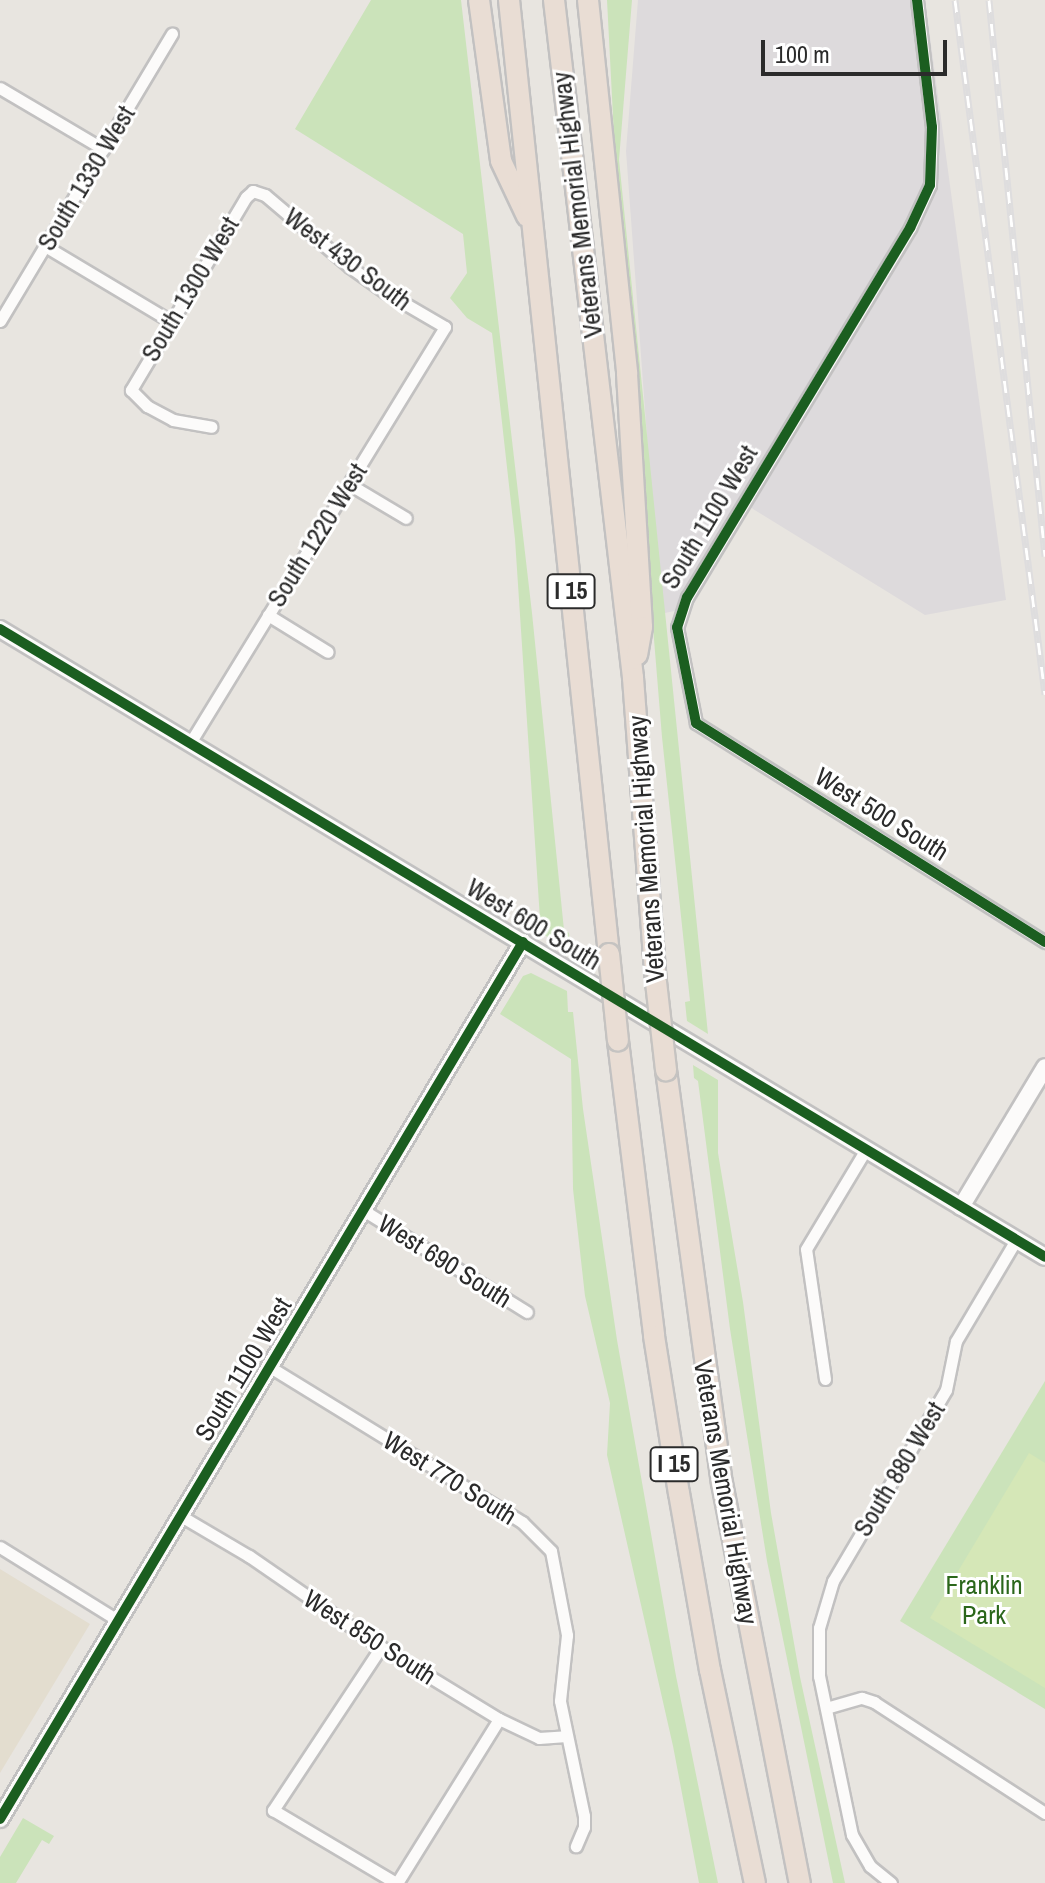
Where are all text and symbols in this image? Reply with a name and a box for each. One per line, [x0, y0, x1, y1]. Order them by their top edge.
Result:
scale bar [765, 24, 951, 74]
text: 100 m [775, 38, 830, 70]
street label: Veterans Memorial Highway [545, 70, 609, 340]
street label: South 1330 West [31, 100, 141, 256]
street label: West 430 South [278, 201, 418, 317]
street label: South 1300 West [135, 211, 245, 367]
street label: South 1100 West [654, 440, 764, 594]
street label: South 1220 West [261, 458, 373, 612]
road number: I 15 [545, 571, 597, 611]
street label: Veterans Memorial Highway [621, 714, 671, 984]
street label: West 500 South [810, 761, 954, 867]
street label: West 600 South [461, 872, 607, 976]
street label: West 690 South [373, 1208, 517, 1314]
street label: South 1100 West [188, 1292, 298, 1446]
street label: Veterans Memorial Highway [687, 1357, 765, 1627]
street label: South 880 West [847, 1396, 951, 1542]
street label: West 770 South [378, 1425, 522, 1531]
road number: I 15 [648, 1444, 700, 1484]
park label: Franklin Park [945, 1569, 1023, 1630]
street label: West 850 South [298, 1583, 442, 1691]

